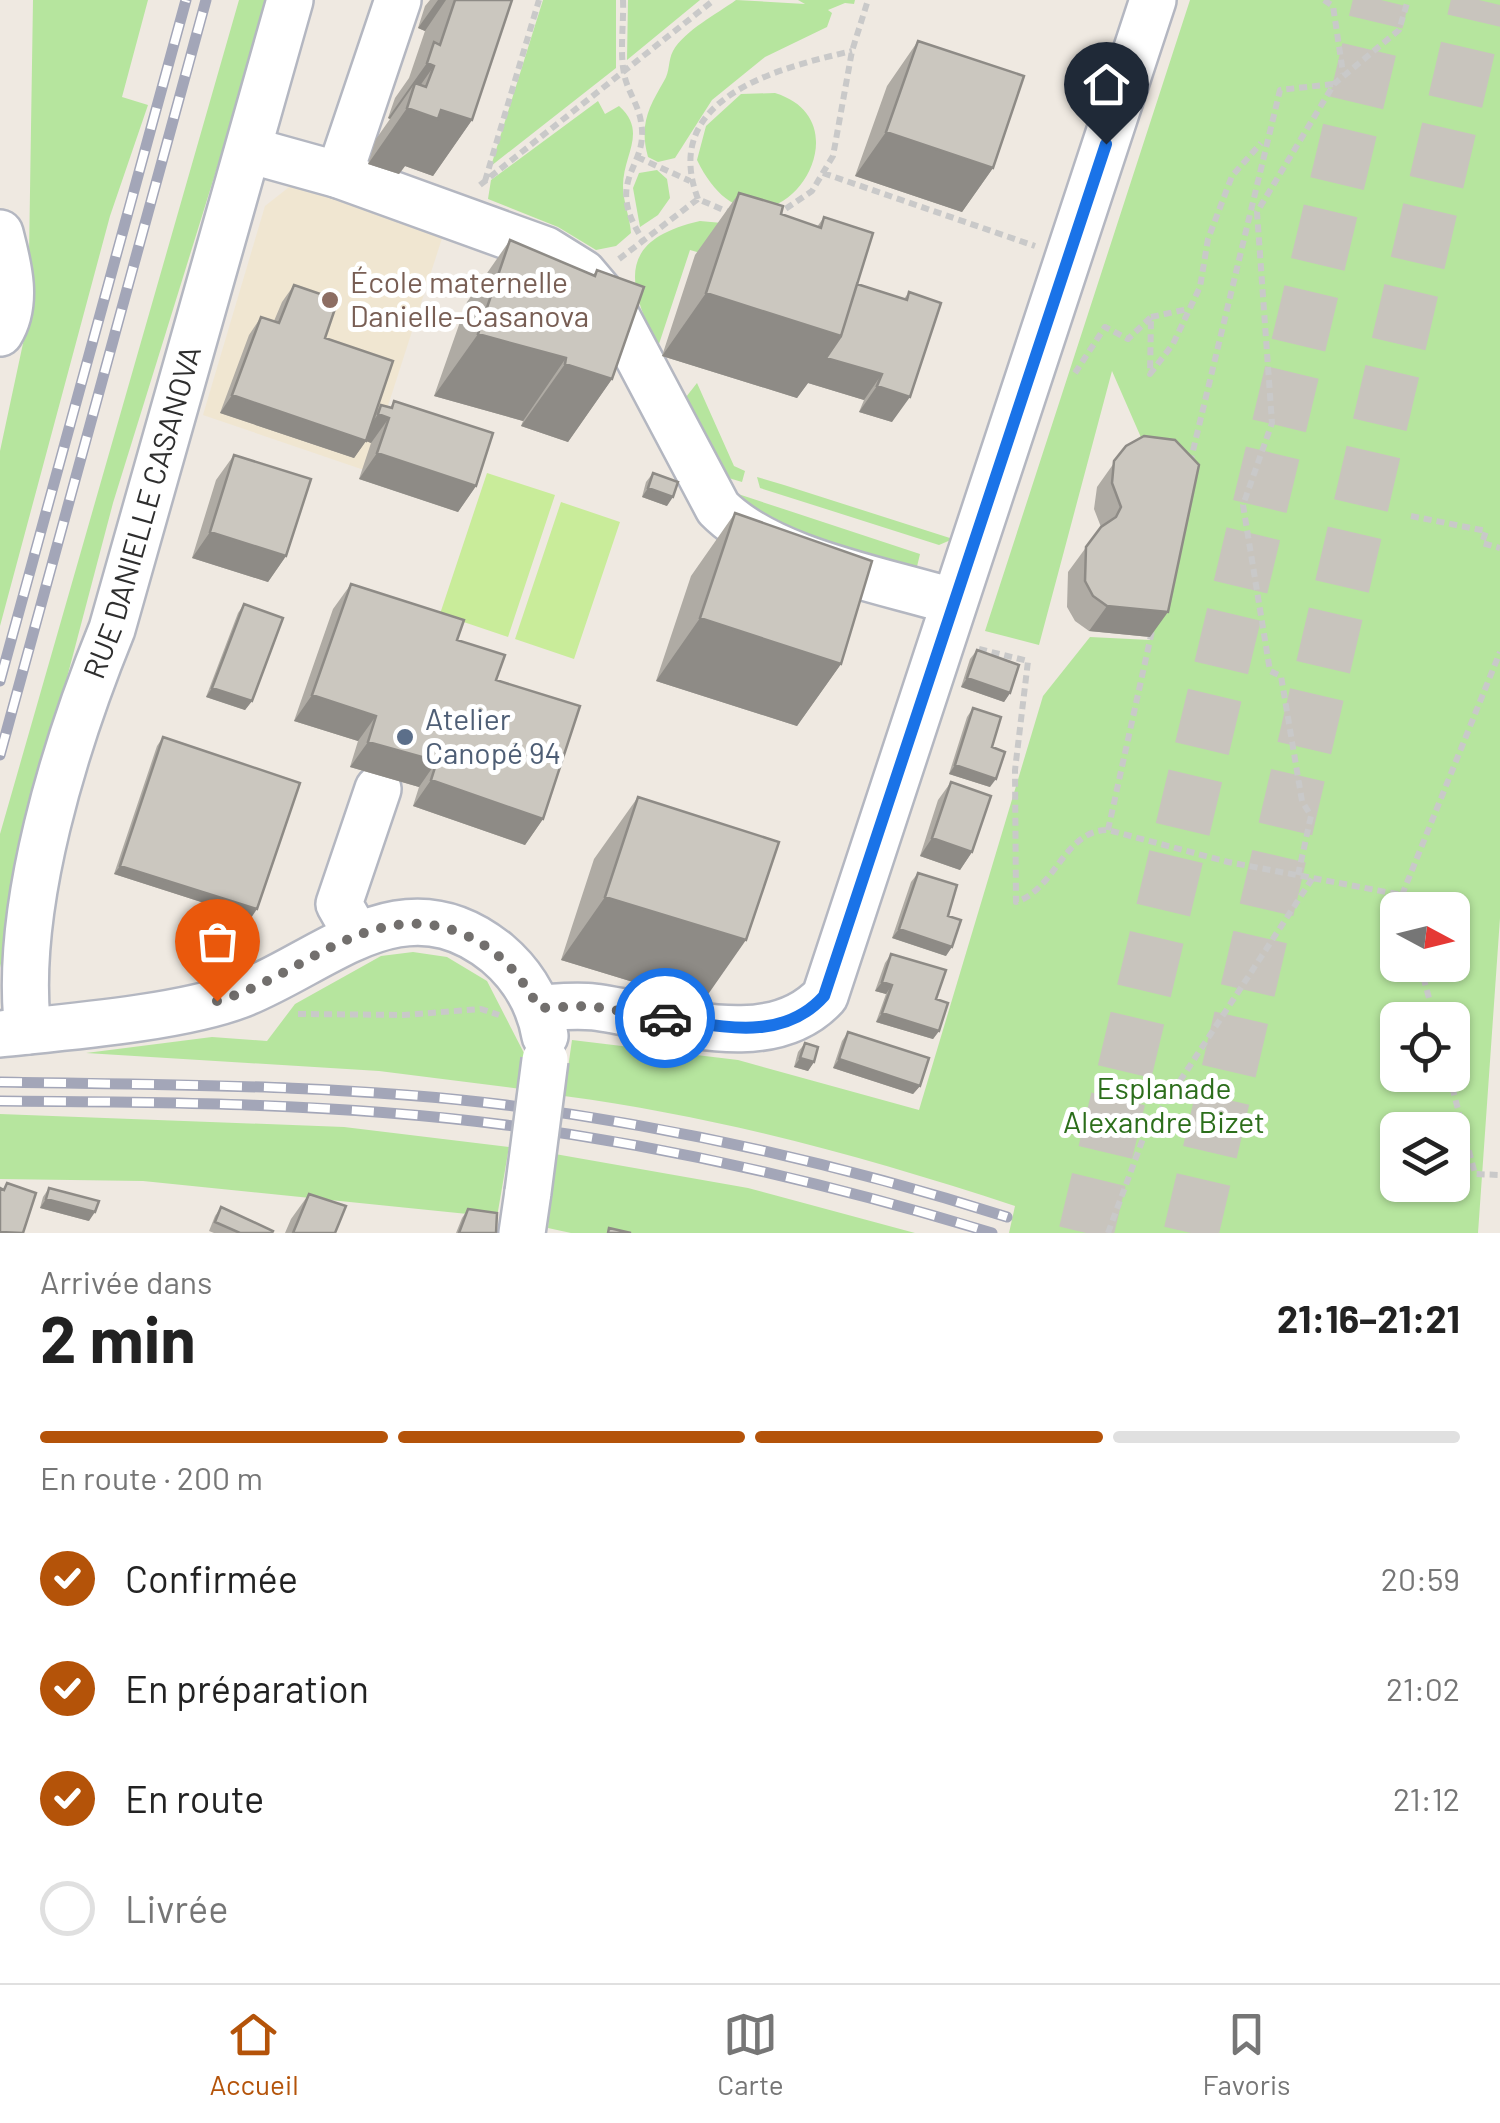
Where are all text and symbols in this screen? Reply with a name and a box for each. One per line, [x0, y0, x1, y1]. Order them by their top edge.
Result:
pin [1064, 42, 1149, 145]
icon: home [1079, 57, 1134, 112]
place label: École maternelle Danielle-Casanova [350, 263, 589, 333]
marker: École maternelle Danielle-Casanova [319, 289, 341, 311]
street label: RUE DANIELLE CASANOVA [74, 341, 207, 683]
place label: Atelier Canopé 94 [425, 700, 561, 770]
marker: Atelier Canopé 94 [394, 726, 416, 748]
north arrow [1380, 892, 1470, 982]
map controls [1380, 892, 1470, 1202]
pin [175, 899, 260, 1002]
icon: bag [190, 914, 245, 969]
courier [615, 968, 715, 1068]
icon: car [638, 991, 693, 1046]
button: locate [1380, 1002, 1470, 1092]
park label: Esplanade Alexandre Bizet [1063, 1069, 1265, 1139]
button: layers [1380, 1112, 1470, 1202]
text: Arrivée dans [40, 1262, 213, 1300]
text: 21:16–21:21 [1277, 1295, 1460, 1341]
text: 2 min [40, 1298, 196, 1376]
text: En route · 200 m [40, 1458, 263, 1496]
icon: check [40, 1551, 95, 1606]
text: Confirmée [125, 1555, 298, 1601]
text: 20:59 [1381, 1559, 1460, 1597]
icon: check [40, 1661, 95, 1716]
text: En préparation [125, 1665, 369, 1711]
text: 21:02 [1386, 1669, 1460, 1707]
icon: check [40, 1771, 95, 1826]
text: En route [125, 1775, 264, 1821]
text: 21:12 [1393, 1779, 1460, 1817]
text: Livrée [125, 1885, 228, 1931]
tab: Accueil [209, 2007, 299, 2101]
tab: Carte [717, 2007, 784, 2101]
tab: Favoris [1203, 2007, 1291, 2101]

